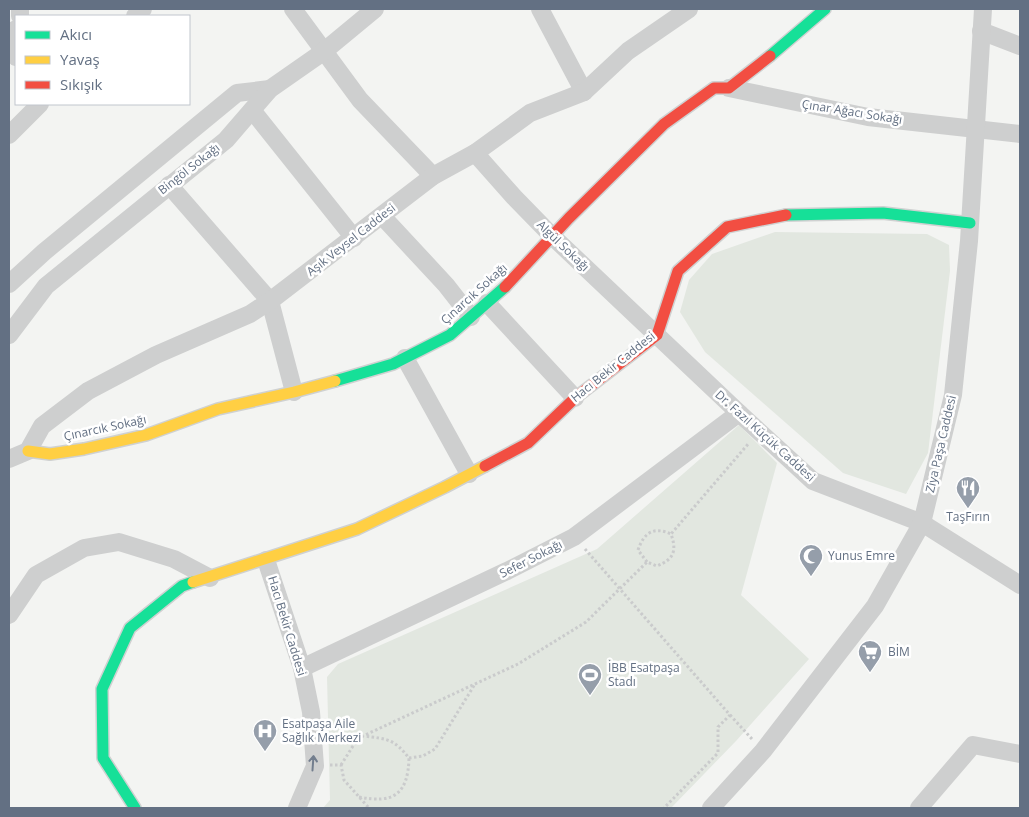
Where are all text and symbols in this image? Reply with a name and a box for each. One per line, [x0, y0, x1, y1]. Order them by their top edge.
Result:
legend [15, 15, 190, 105]
text: Akıcı [60, 24, 92, 44]
text: Yavaş [60, 49, 100, 69]
text: Sıkışık [60, 74, 103, 94]
street label: Çınar Ağacı Sokağı [801, 95, 904, 128]
street label: Bingöl Sokağı [154, 139, 223, 198]
street label: Aşık Veysel Caddesi [303, 199, 399, 280]
street label: Algül Sokağı [533, 216, 593, 275]
street label: Çınarcık Sokağı [437, 259, 511, 328]
street label: Hacı Bekir Caddesi [567, 327, 658, 406]
street label: Dr. Fazıl Küçük Caddesi [712, 386, 819, 485]
street label: Ziya Paşa Caddesi [921, 394, 960, 494]
street label: Çınarcık Sokağı [62, 410, 148, 445]
restaurant icon: TaşFırın [955, 475, 981, 509]
place label: TaşFırın [946, 508, 990, 525]
street label: Sefer Sokağı [496, 535, 565, 582]
mosque icon: Yunus Emre [798, 543, 824, 577]
place label: Yunus Emre [828, 547, 895, 564]
street label: Hacı Bekir Caddesi [264, 574, 311, 678]
supermarket icon: BİM [857, 639, 883, 673]
place label: BİM [888, 643, 910, 660]
place label: İBB Esatpaşa Stadı [608, 659, 680, 690]
sports icon: İBB Esatpaşa Stadı [577, 662, 603, 696]
place label: Esatpaşa Aile Sağlık Merkezi [282, 715, 361, 746]
hospital icon: Esatpaşa Aile Sağlık Merkezi [252, 718, 278, 752]
one-way arrow [309, 755, 318, 771]

